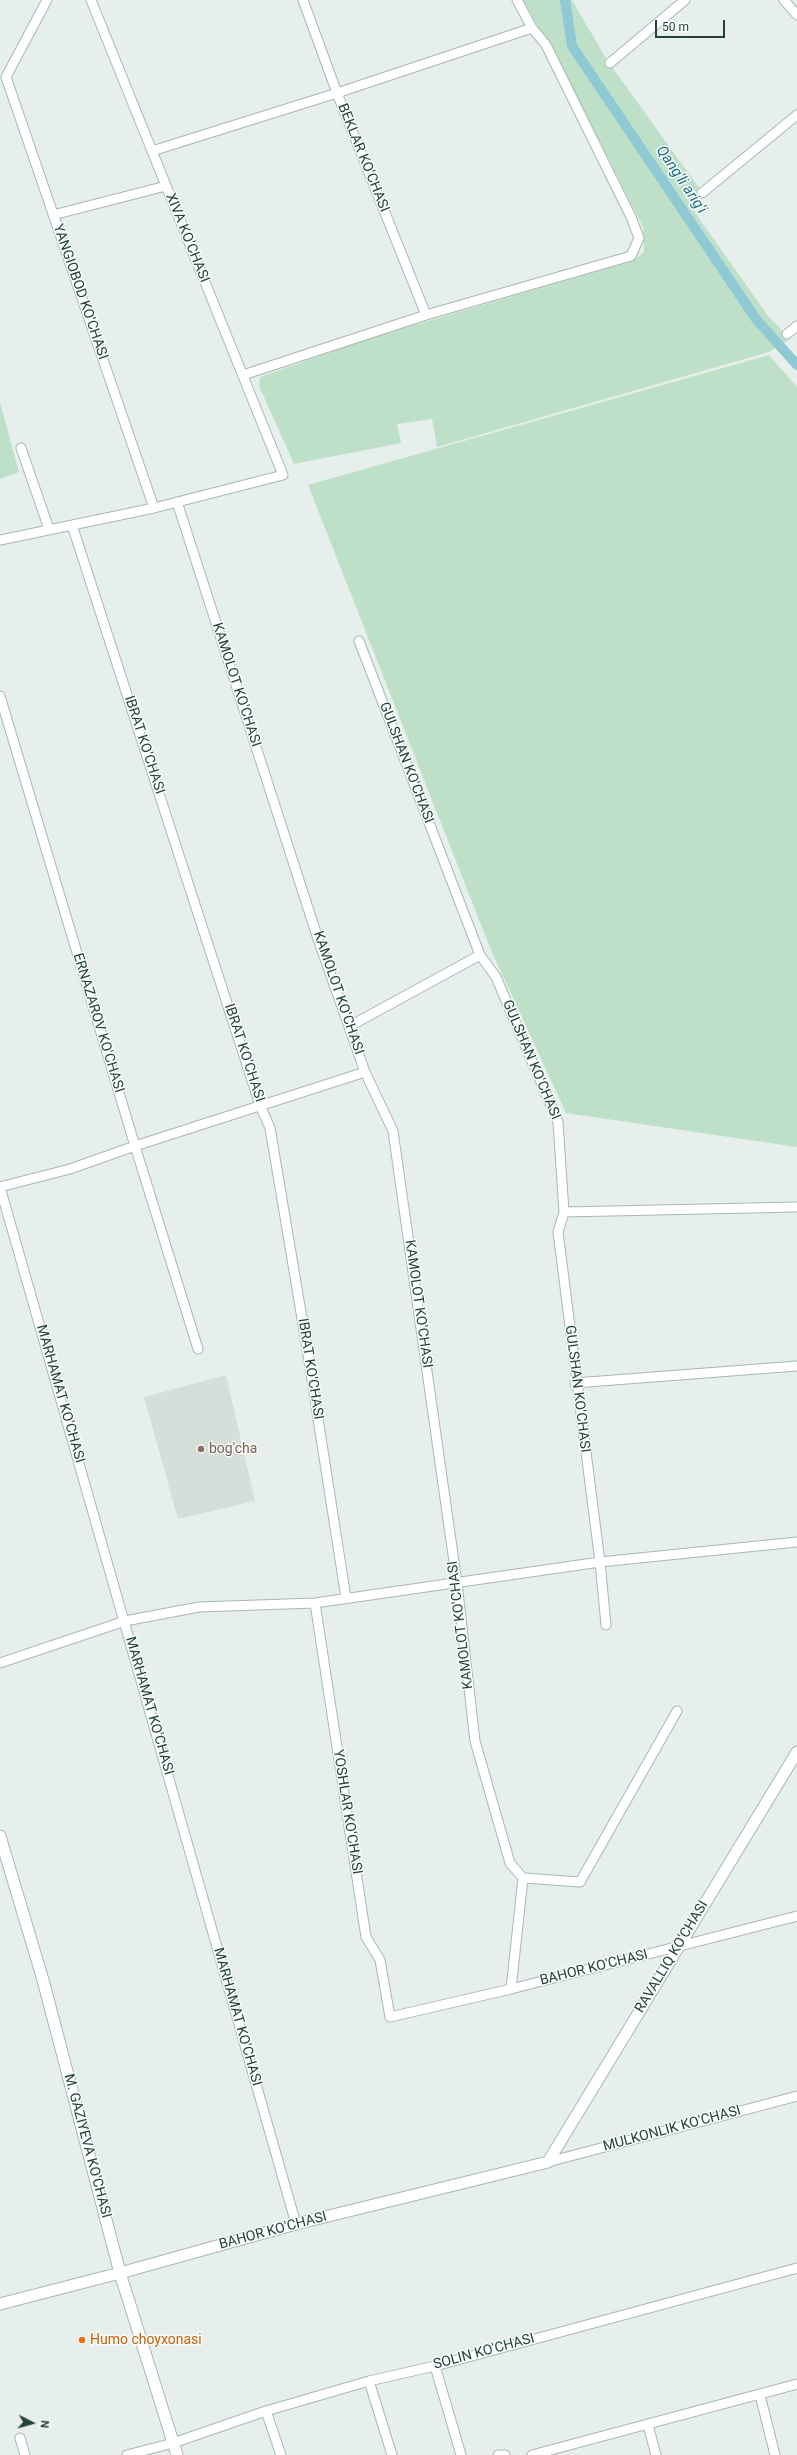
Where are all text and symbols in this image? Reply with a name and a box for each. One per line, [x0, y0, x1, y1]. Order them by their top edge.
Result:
scale bar [657, 12, 727, 38]
text: 50 m [662, 20, 689, 34]
street label: BEKLAR KO'CHASI [334, 101, 392, 215]
water label: Qang'li arig'i [652, 143, 710, 217]
street label: XIVA KO'CHASI [161, 191, 213, 285]
street label: YANGIOBOD KO'CHASI [49, 222, 111, 362]
street label: KAMOLOT KO'CHASI [208, 621, 264, 749]
street label: IBRAT KO'CHASI [120, 694, 168, 796]
street label: GULSHAN KO'CHASI [375, 700, 437, 826]
street label: KAMOLOT KO'CHASI [309, 929, 367, 1057]
street label: ERNAZAROV KO'CHASI [69, 951, 127, 1095]
street label: GULSHAN KO'CHASI [498, 998, 564, 1122]
street label: IBRAT KO'CHASI [220, 1002, 268, 1104]
street label: KAMOLOT KO'CHASI [401, 1239, 435, 1369]
street label: IBRAT KO'CHASI [294, 1317, 326, 1421]
street label: MARHAMAT KO'CHASI [32, 1323, 88, 1465]
street label: GULSHAN KO'CHASI [561, 1324, 593, 1454]
place label: bog'cha [209, 1441, 257, 1457]
marker: bog'cha [196, 1444, 206, 1454]
street label: KAMOLOT KO'CHASI [445, 1560, 477, 1690]
street label: MARHAMAT KO'CHASI [121, 1635, 177, 1777]
street label: YOSHLAR KO'CHASI [329, 1748, 365, 1876]
street label: RAVALLIQ KO'CHASI [632, 1898, 712, 2016]
street label: MARHAMAT KO'CHASI [209, 1946, 265, 2088]
street label: BAHOR KO'CHASI [538, 1946, 650, 1990]
street label: M. GAZIYEVA KO'CHASI [60, 2072, 114, 2220]
street label: MULKONLIK KO'CHASI [601, 2103, 743, 2155]
street label: BAHOR KO'CHASI [217, 2209, 329, 2253]
street label: SOLIN KO'CHASI [432, 2330, 536, 2374]
place label: Humo choyxonasi [90, 2332, 202, 2348]
marker: Humo choyxonasi [77, 2335, 87, 2345]
north arrow [12, 2403, 52, 2443]
text: N [38, 2420, 51, 2429]

